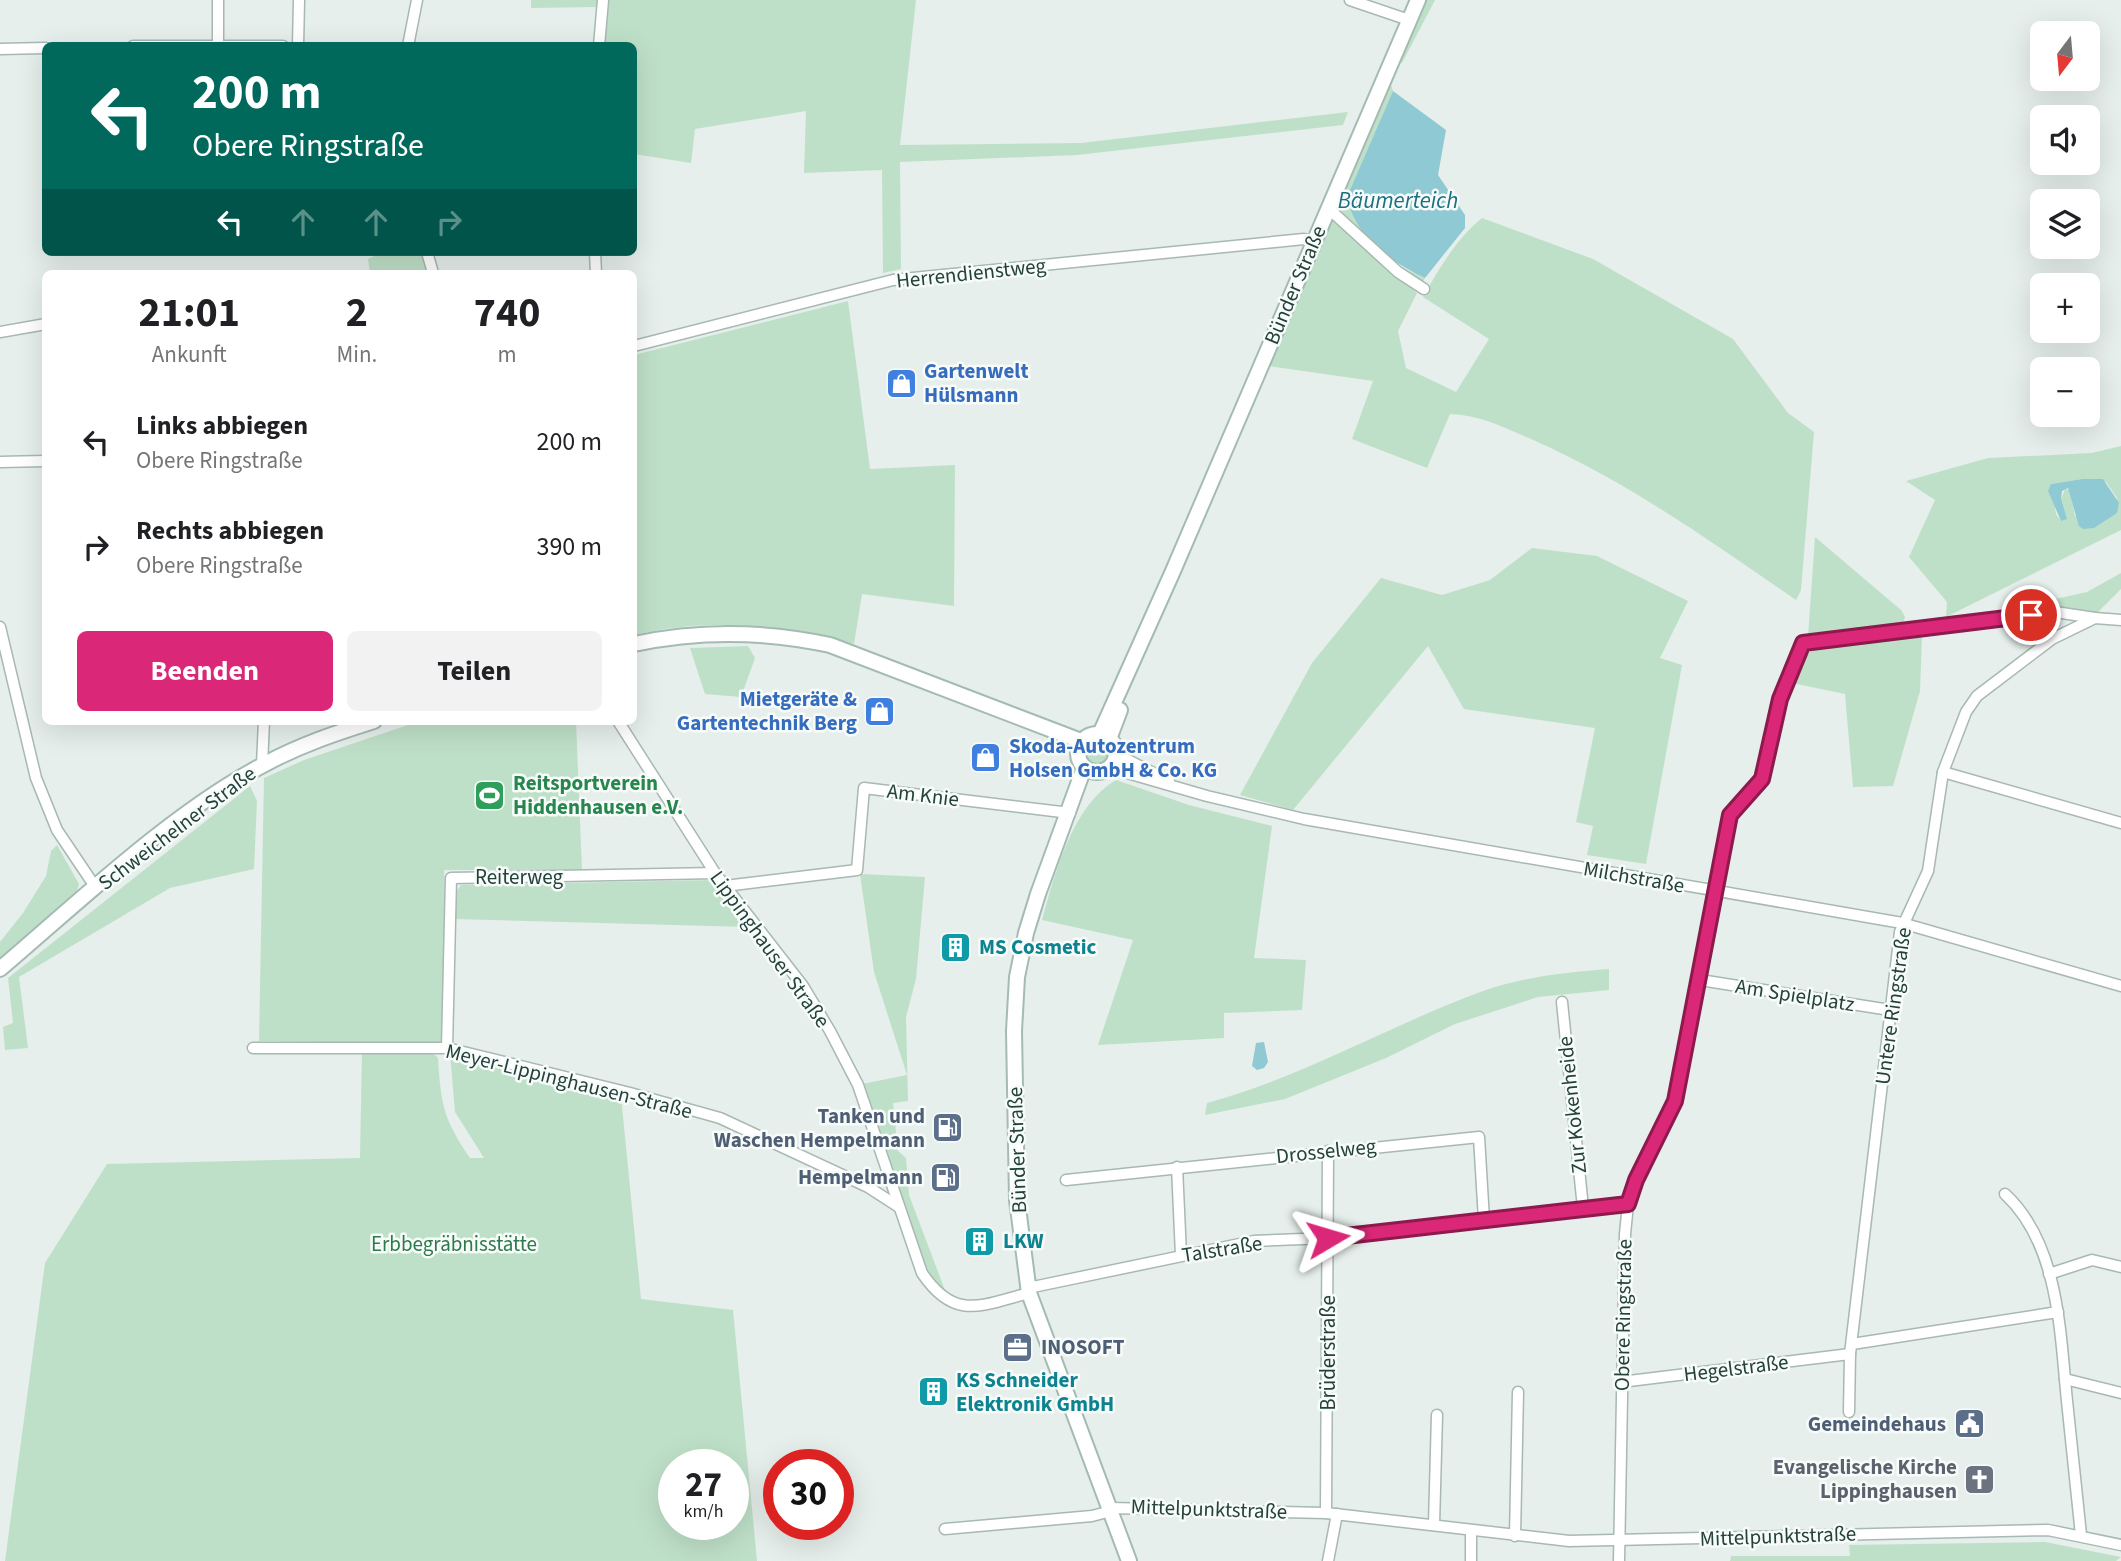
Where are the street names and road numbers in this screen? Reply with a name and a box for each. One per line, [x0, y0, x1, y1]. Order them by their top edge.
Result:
street label: Bünder Straße [1256, 221, 1334, 349]
street label: Herrendienstweg [895, 250, 1048, 296]
street label: Schweichelner Straße [92, 759, 262, 897]
street label: Am Knie [885, 776, 961, 814]
street label: Milchstraße [1581, 853, 1687, 901]
street label: Reiterweg [475, 862, 563, 892]
street label: Lippinghauser Straße [703, 864, 837, 1034]
street label: Untere Ringstraße [1867, 925, 1919, 1087]
street label: Am Spielplatz [1733, 971, 1857, 1019]
street label: Zur Kokenheide [1550, 1035, 1594, 1175]
street label: Meyer-Lippinghausen-Straße [443, 1036, 695, 1126]
street label: Bünder Straße [1000, 1086, 1034, 1214]
street label: Drosselweg [1274, 1131, 1378, 1171]
street label: Talstraße [1180, 1228, 1264, 1270]
street label: Obere Ringstraße [1607, 1239, 1639, 1391]
street label: Brüderstraße [1313, 1295, 1343, 1411]
street label: Hegelstraße [1682, 1347, 1790, 1389]
street label: Mittelpunktstraße [1130, 1491, 1288, 1527]
street label: Mittelpunktstraße [1699, 1518, 1857, 1554]

